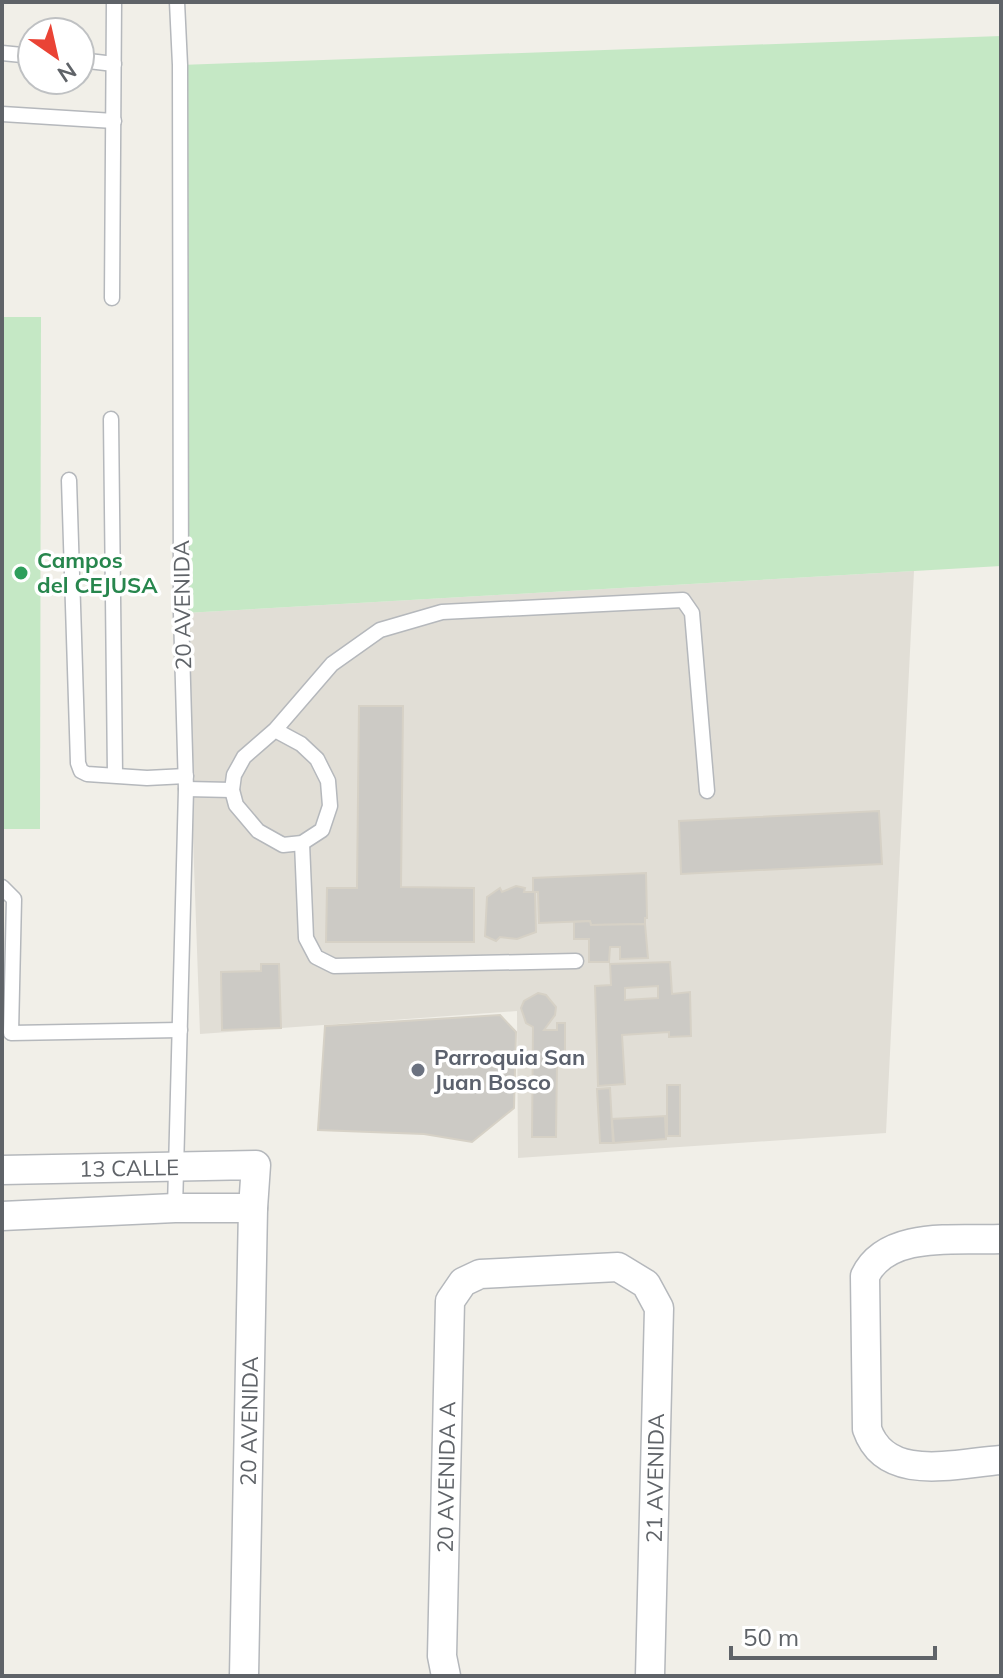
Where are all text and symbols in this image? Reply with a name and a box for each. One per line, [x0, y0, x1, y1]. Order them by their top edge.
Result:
north arrow [16, 16, 96, 96]
text: N [52, 56, 82, 89]
street label: 20 AVENIDA [167, 540, 197, 670]
place label: Campos del CEJUSA [37, 546, 158, 599]
marker: Campos del CEJUSA [12, 564, 30, 582]
place label: Parroquia San Juan Bosco [434, 1043, 585, 1096]
marker: Parroquia San Juan Bosco [409, 1061, 427, 1079]
street label: 13 CALLE [79, 1153, 179, 1183]
street label: 20 AVENIDA [234, 1356, 264, 1486]
street label: 20 AVENIDA A [431, 1401, 461, 1553]
street label: 21 AVENIDA [640, 1413, 670, 1543]
scale bar [731, 1610, 935, 1660]
text: 50 m [743, 1622, 799, 1652]

